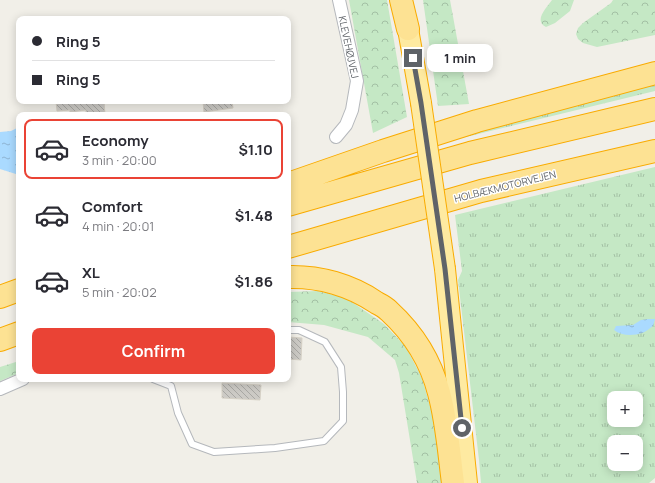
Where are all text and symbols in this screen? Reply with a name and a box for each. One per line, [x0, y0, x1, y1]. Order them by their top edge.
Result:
street label: KLEVEHØJVEJ [336, 14, 362, 80]
text: Ring 5 [56, 31, 101, 52]
callout: 1 min [427, 44, 493, 72]
route end [404, 49, 422, 67]
text: 1 min [444, 49, 476, 67]
text: Ring 5 [56, 69, 101, 90]
text: Economy [82, 130, 149, 151]
icon: car [34, 131, 70, 167]
text: $1.10 [238, 139, 273, 160]
text: 3 min · 20:00 [82, 151, 157, 169]
street label: HOLBÆKMOTORVEJEN [453, 167, 557, 205]
text: Comfort [82, 196, 143, 217]
icon: car [34, 197, 70, 233]
text: $1.48 [235, 205, 273, 226]
text: 4 min · 20:01 [82, 217, 154, 235]
text: XL [82, 262, 100, 283]
icon: car [34, 263, 70, 299]
text: $1.86 [235, 271, 273, 292]
text: 5 min · 20:02 [82, 283, 157, 301]
button: Confirm [32, 328, 275, 374]
map controls [607, 391, 643, 471]
button: + [607, 391, 643, 427]
route start [453, 419, 471, 437]
button: − [607, 435, 643, 471]

